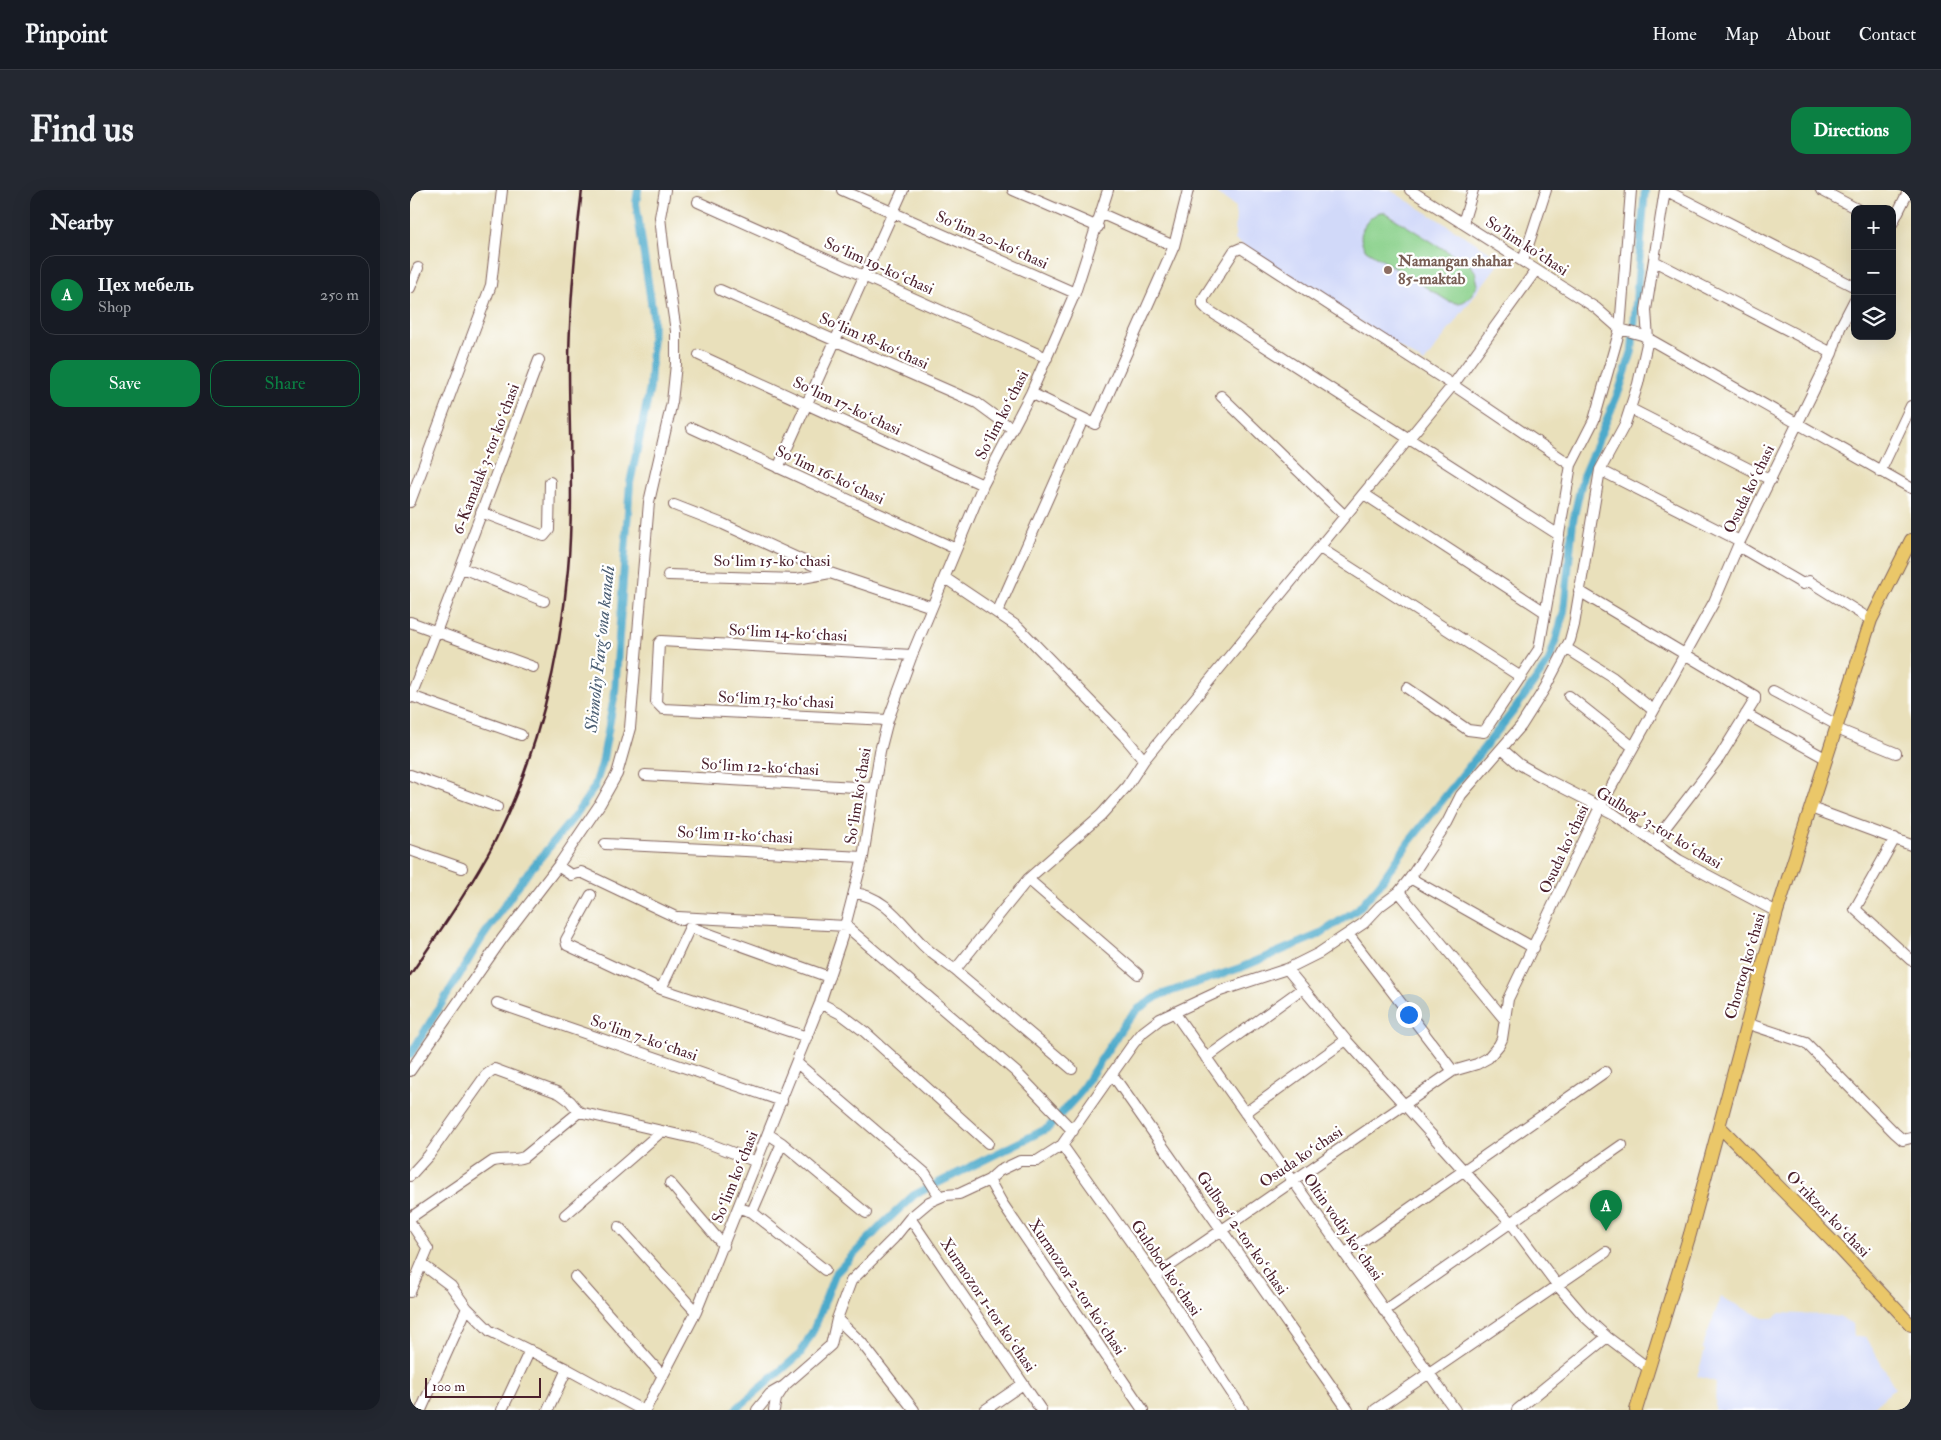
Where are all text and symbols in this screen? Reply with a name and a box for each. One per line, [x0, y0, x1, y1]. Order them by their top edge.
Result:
text: Pinpoint [25, 19, 108, 50]
text: Home [1652, 23, 1697, 46]
text: Map [1725, 23, 1759, 46]
text: About [1787, 23, 1831, 46]
text: Contact [1859, 23, 1916, 46]
button: Directions [1791, 107, 1911, 154]
text: Find us [30, 108, 134, 152]
map controls [1851, 205, 1896, 340]
button: + [1851, 205, 1896, 250]
street label: Soʻlim 20-koʻchasi [933, 206, 1051, 274]
text: Nearby [50, 209, 113, 236]
street label: So'lim ko'chasi [1482, 212, 1572, 280]
street label: Soʻlim 19-koʻchasi [821, 233, 937, 299]
button: − [1851, 250, 1896, 295]
place label: Namangan shahar 85-maktab [1397, 251, 1514, 289]
marker: Namangan shahar 85-maktab [1382, 264, 1394, 276]
text: Цех мебель [98, 273, 194, 297]
text: A [62, 285, 72, 305]
text: 250 m [320, 285, 359, 305]
button: layers [1851, 295, 1896, 340]
text: Shop [98, 297, 131, 317]
street label: Soʻlim 18-koʻchasi [816, 308, 932, 374]
button: Save [50, 360, 200, 407]
button: Share [210, 360, 360, 407]
street label: Soʻlim koʻchasi [971, 367, 1033, 463]
street label: Soʻlim 17-koʻchasi [790, 372, 904, 440]
street label: 6-Kamalak 3-tor koʻchasi [448, 381, 524, 537]
street label: Soʻlim 16-koʻchasi [772, 441, 888, 509]
street label: Osuda koʻchasi [1719, 441, 1779, 537]
street label: Soʻlim 15-koʻchasi [713, 551, 831, 571]
water label: Shimoliy Fargʻona kanali [580, 564, 620, 735]
street label: Soʻlim 14-koʻchasi [728, 620, 848, 646]
street label: Soʻlim 13-koʻchasi [717, 687, 835, 713]
street label: Soʻlim koʻchasi [840, 746, 876, 846]
street label: Soʻlim 12-koʻchasi [700, 754, 820, 780]
street label: Gulbog' 3-tor koʻchasi [1592, 782, 1726, 874]
street label: Osuda koʻchasi [1535, 801, 1593, 897]
street label: Soʻlim 11-koʻchasi [677, 822, 793, 848]
street label: Chortoq koʻchasi [1720, 910, 1770, 1022]
your location [1396, 1002, 1422, 1028]
street label: Soʻlim 7-koʻchasi [588, 1010, 700, 1066]
street label: Osuda koʻchasi [1256, 1122, 1346, 1192]
street label: Soʻlim koʻchasi [707, 1128, 763, 1226]
street label: Gulbogʻ 2-tor koʻchasi [1192, 1167, 1292, 1299]
street label: Oʻrikzor koʻchasi [1782, 1167, 1874, 1261]
street label: Oltin vodiy koʻchasi [1299, 1169, 1387, 1285]
pin: A [1590, 1190, 1622, 1231]
street label: Xurmozor 2-tor koʻchasi [1024, 1215, 1130, 1359]
street label: Gulobod koʻchasi [1126, 1216, 1206, 1320]
street label: Xurmozor 1-tor koʻchasi [936, 1234, 1040, 1376]
scale bar [425, 1375, 541, 1398]
text: 100 m [432, 1378, 465, 1395]

